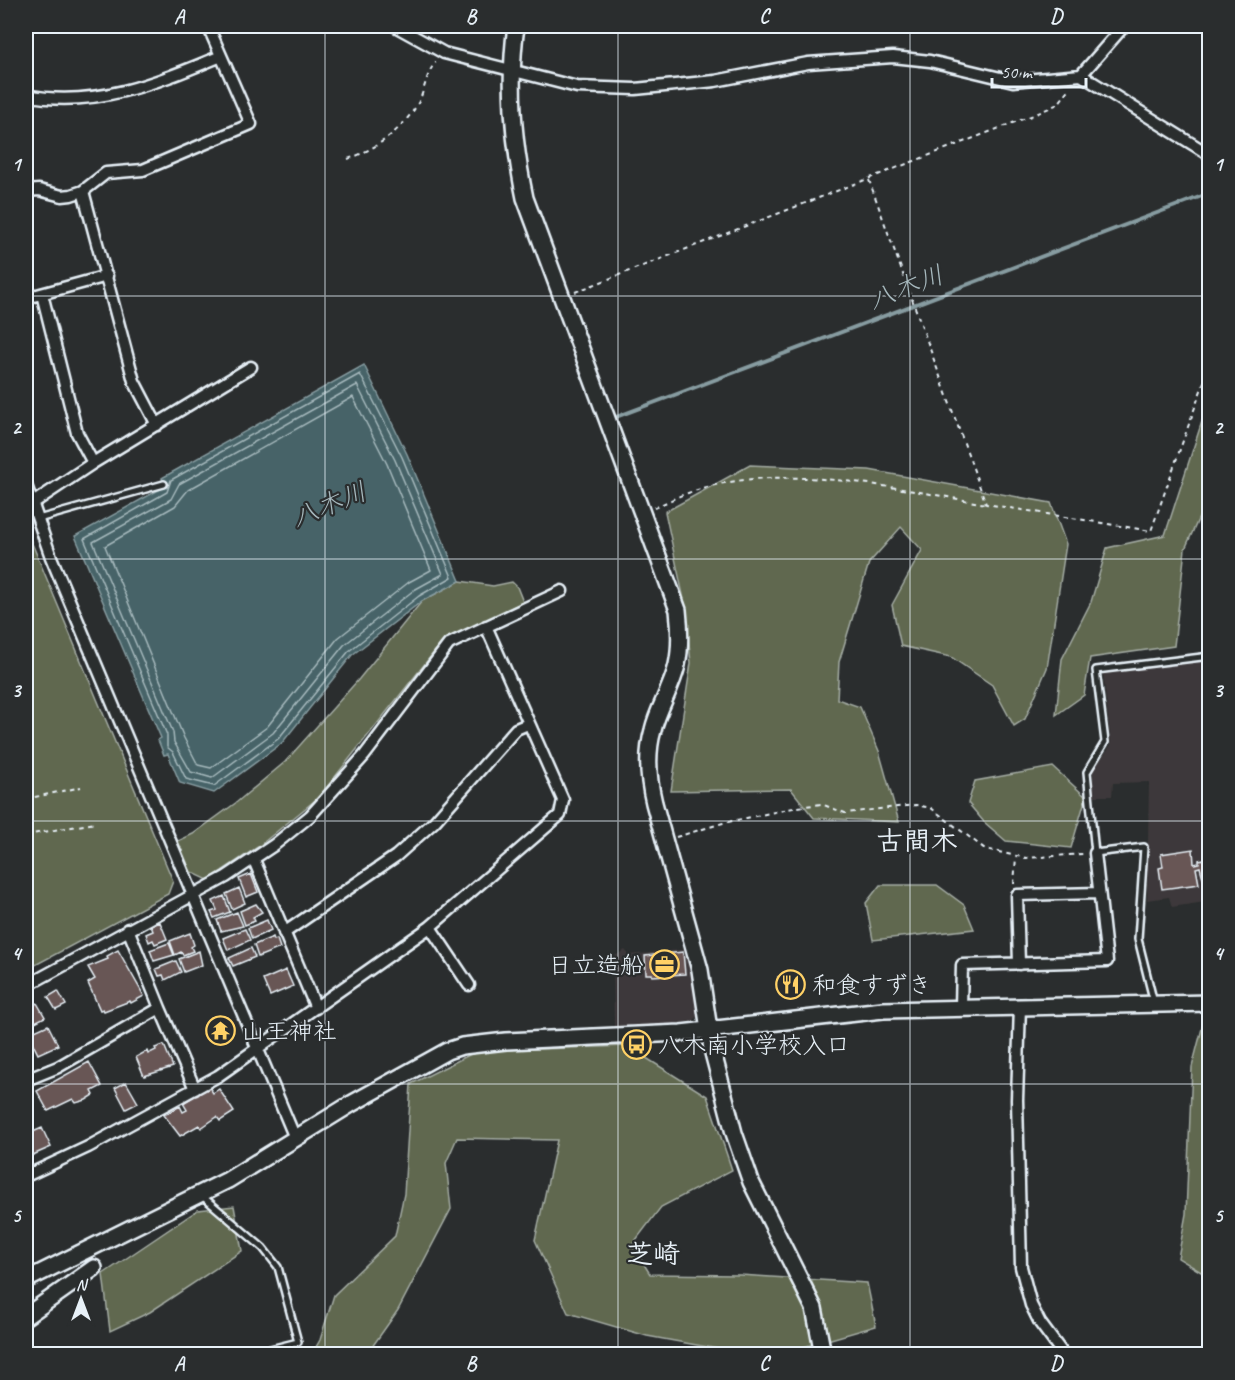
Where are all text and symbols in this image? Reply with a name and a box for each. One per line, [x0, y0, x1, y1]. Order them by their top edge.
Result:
text: A [174, 4, 186, 29]
text: B [466, 4, 478, 29]
text: C [759, 4, 771, 29]
text: D [1050, 4, 1064, 29]
scale bar [992, 51, 1086, 89]
text: 50 m [1001, 61, 1034, 83]
text: 1 [12, 152, 23, 177]
text: 1 [1214, 152, 1225, 177]
water label: 八木川 [864, 258, 949, 317]
text: 2 [12, 415, 23, 440]
text: 2 [1214, 415, 1225, 440]
water label: 八木川 [287, 475, 372, 534]
text: 3 [12, 678, 23, 703]
text: 3 [1214, 678, 1225, 703]
district label: 古間木 [877, 824, 958, 858]
text: 4 [12, 941, 24, 966]
text: 4 [1214, 941, 1226, 966]
office icon: 日立造船 [649, 949, 681, 981]
place label: 日立造船 [548, 950, 644, 980]
restaurant icon: 和食すずき [775, 969, 807, 1001]
place label: 和食すずき [812, 970, 932, 1000]
temple icon: 山王神社 [204, 1015, 236, 1047]
place label: 山王神社 [241, 1016, 337, 1046]
bus stop icon: 八木南小学校入口 [621, 1029, 653, 1061]
place label: 八木南小学校入口 [658, 1030, 850, 1060]
text: 5 [12, 1203, 23, 1228]
text: 5 [1214, 1203, 1225, 1228]
district label: 芝崎 [626, 1237, 680, 1271]
north arrow [51, 1269, 111, 1329]
text: N [76, 1275, 89, 1295]
text: A [174, 1351, 186, 1376]
text: B [466, 1351, 478, 1376]
text: C [759, 1351, 771, 1376]
text: D [1050, 1351, 1064, 1376]

